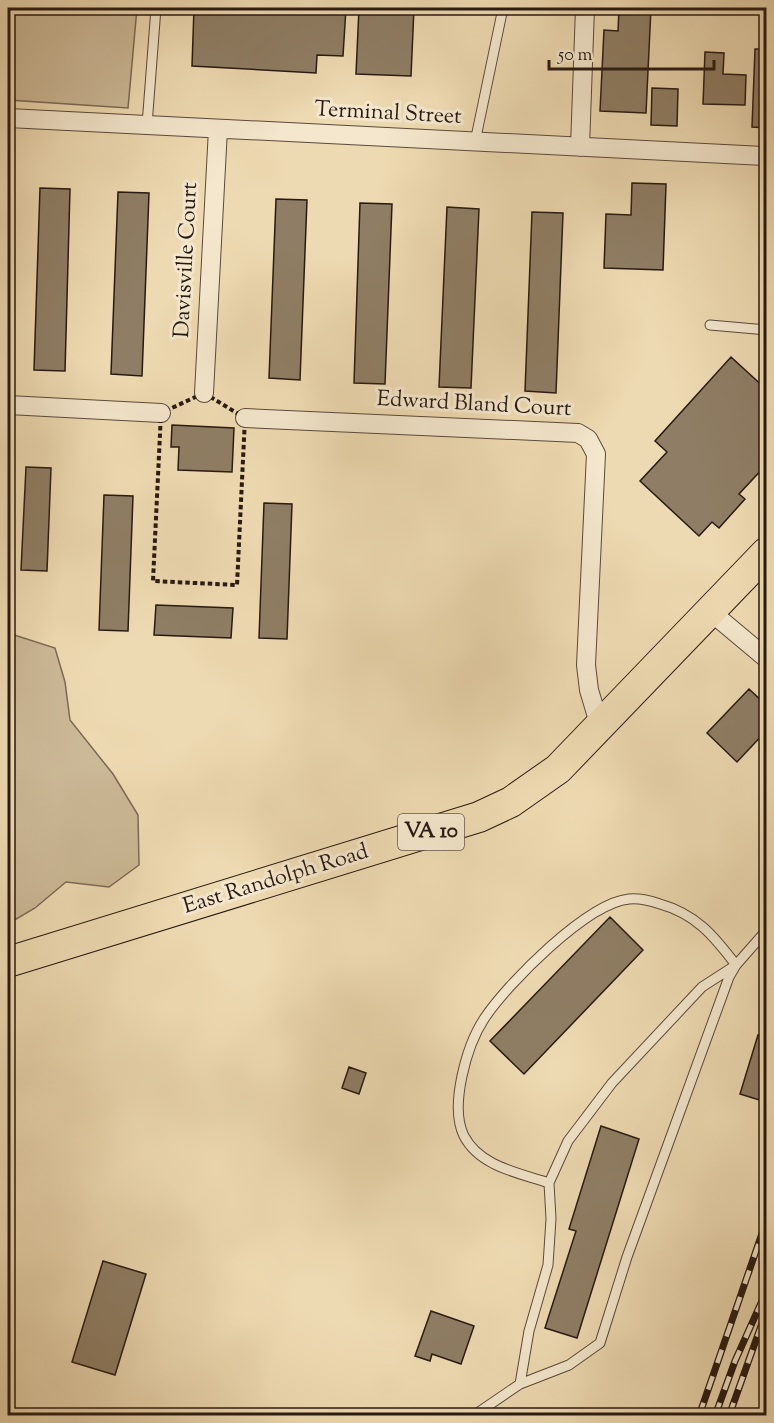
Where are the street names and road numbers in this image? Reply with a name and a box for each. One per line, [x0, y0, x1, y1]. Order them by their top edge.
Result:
street label: Terminal Street [314, 94, 463, 134]
street label: Davisville Court [167, 181, 207, 339]
street label: Edward Bland Court [376, 384, 573, 426]
road number: VA 10 [398, 814, 464, 850]
street label: East Randolph Road [179, 837, 373, 923]

